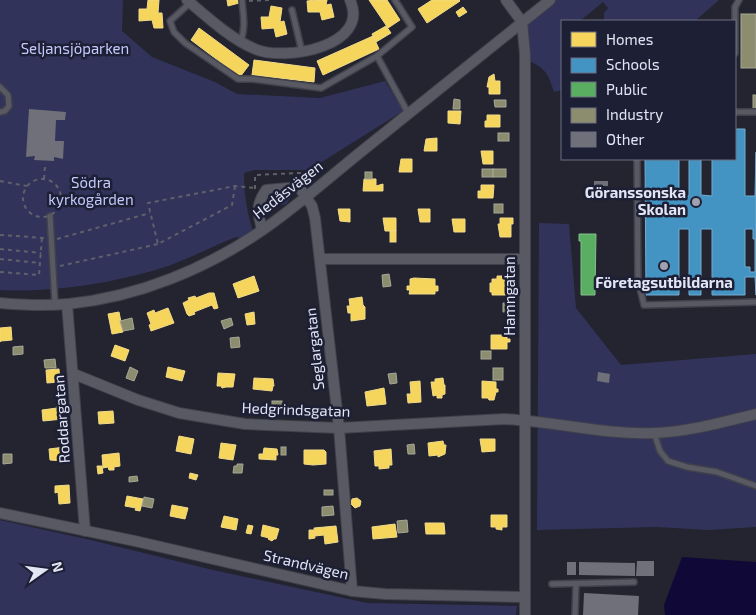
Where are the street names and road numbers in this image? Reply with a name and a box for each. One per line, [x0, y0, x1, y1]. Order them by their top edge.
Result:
street label: Hedåsvägen [249, 156, 326, 222]
street label: Hamngatan [500, 256, 518, 336]
street label: Seglargatan [301, 307, 327, 391]
street label: Roddargatan [49, 374, 73, 464]
street label: Hedgrindsgatan [241, 398, 351, 420]
street label: Strandvägen [262, 545, 351, 583]

